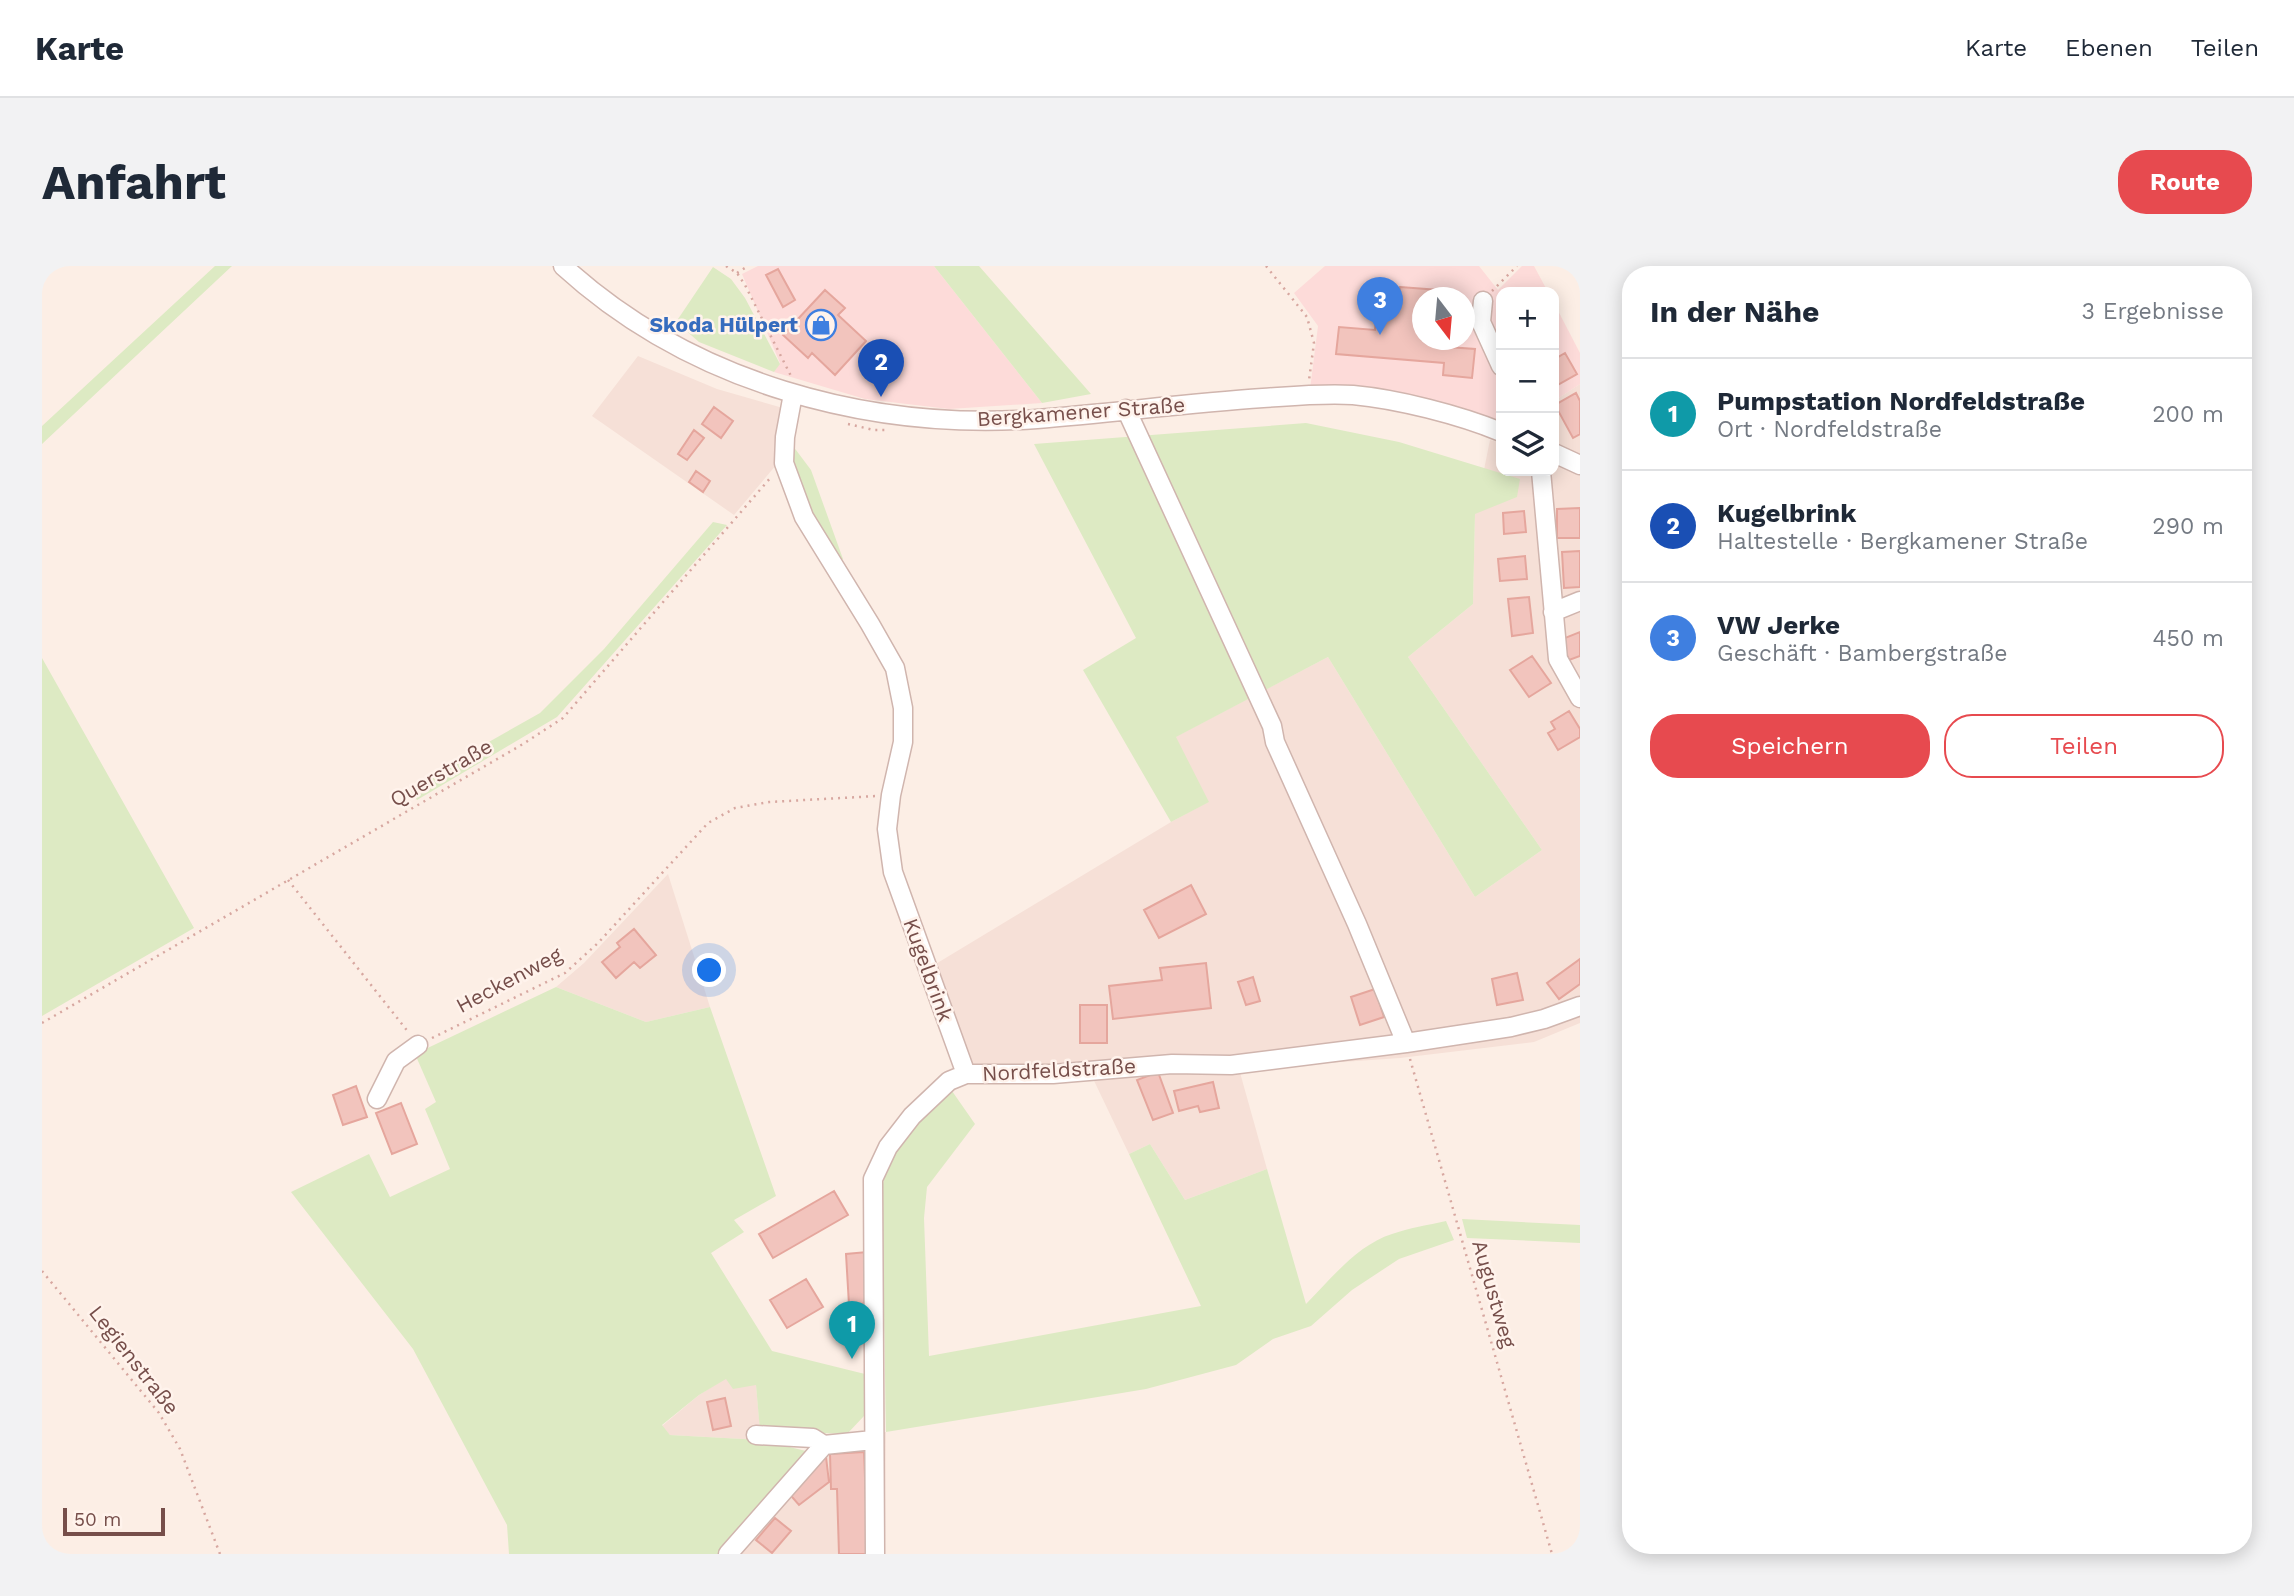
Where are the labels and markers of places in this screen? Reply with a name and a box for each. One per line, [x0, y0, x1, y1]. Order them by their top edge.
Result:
pin: 3 [1357, 277, 1403, 335]
shop icon: Skoda Hülpert [804, 308, 838, 342]
place label: Skoda Hülpert [650, 312, 798, 337]
pin: 2 [858, 339, 904, 397]
pin: 1 [829, 1301, 875, 1359]

